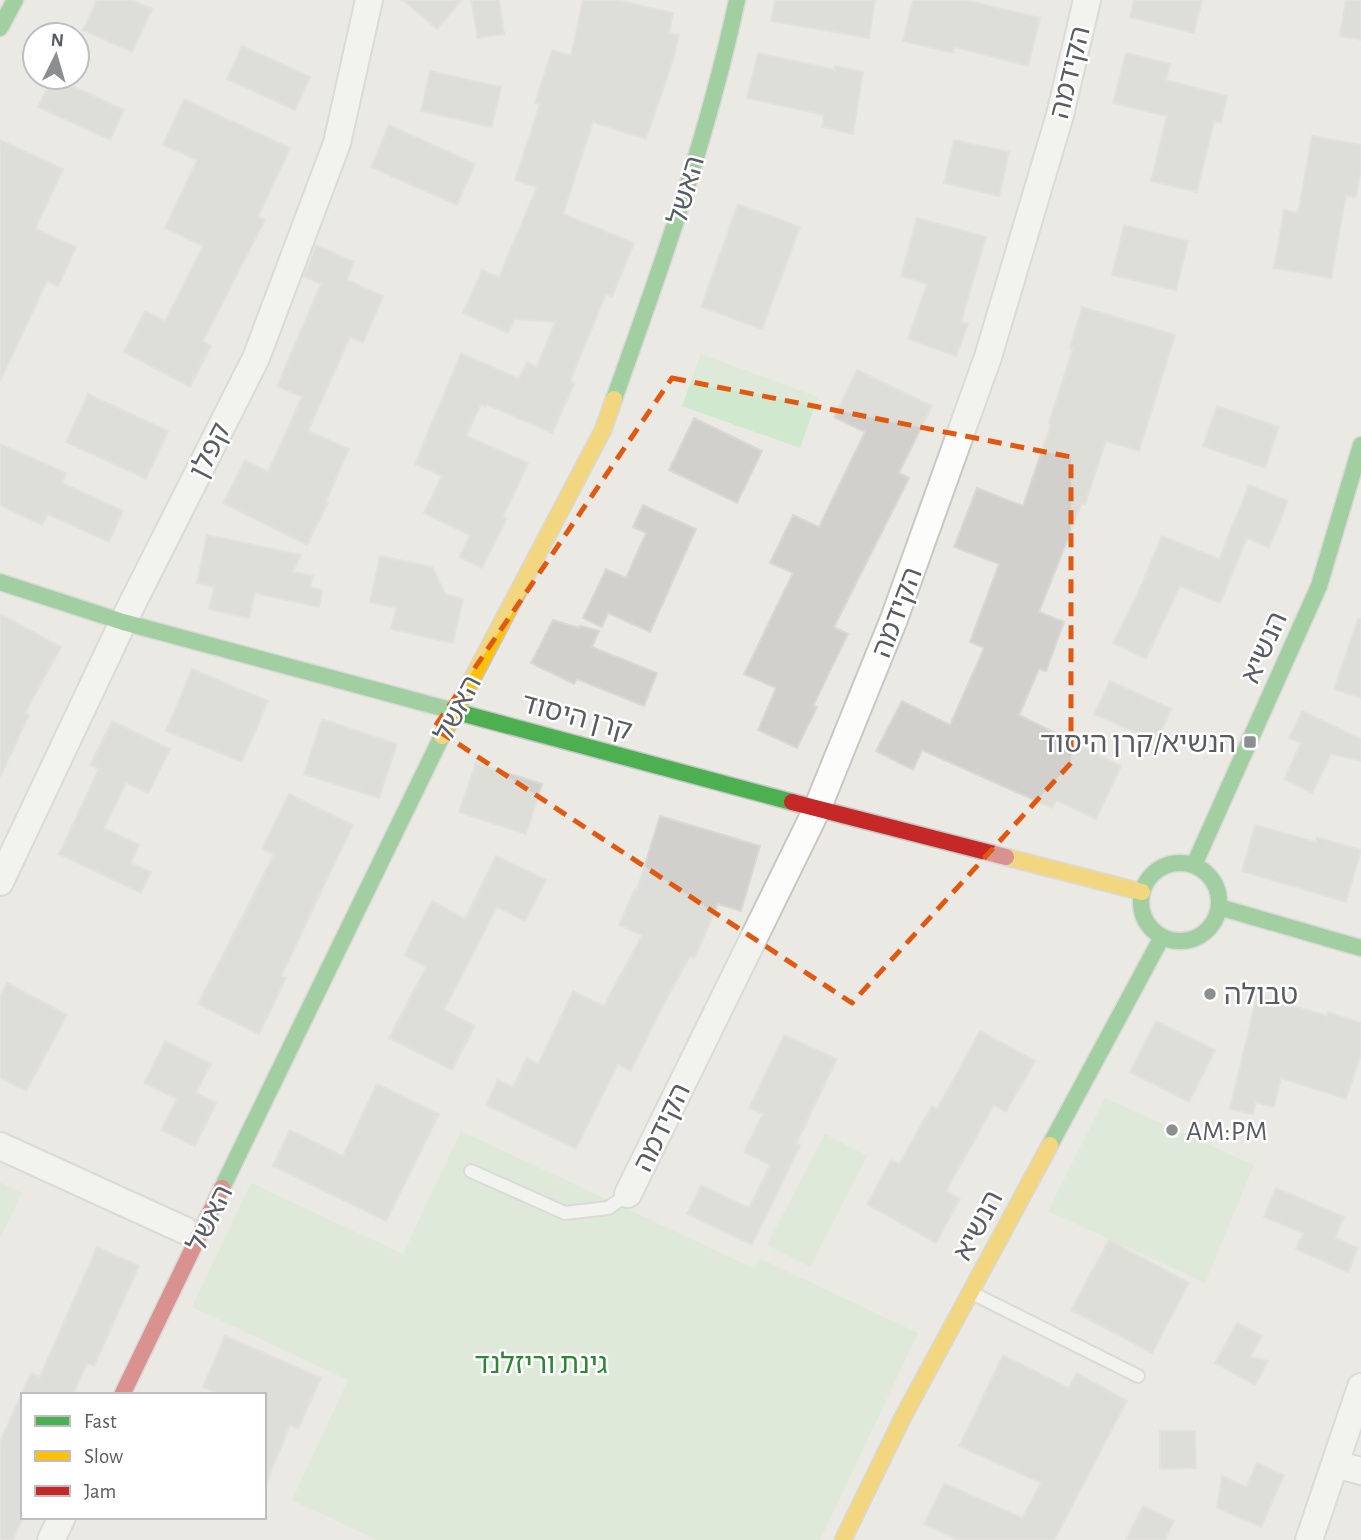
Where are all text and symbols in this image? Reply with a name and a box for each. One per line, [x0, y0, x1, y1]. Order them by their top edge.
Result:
north arrow [21, 21, 91, 91]
street label: הקידמה [1046, 23, 1096, 122]
text: N [50, 31, 65, 51]
street label: האשל [664, 153, 710, 228]
street label: קפלן [185, 419, 236, 483]
street label: הקידמה [868, 564, 928, 662]
street label: הנשיא [1237, 608, 1293, 688]
street label: האשל [430, 671, 487, 746]
street label: קרן היסוד [518, 690, 635, 746]
place label: הנשיא/קרן היסוד [1040, 730, 1236, 758]
marker: הנשיא/קרן היסוד [1242, 734, 1258, 750]
place label: טבולה [1224, 982, 1298, 1010]
marker: טבולה [1202, 986, 1218, 1002]
street label: הקידמה [630, 1079, 696, 1176]
place label: AM:PM [1186, 1118, 1267, 1146]
marker: AM:PM [1164, 1122, 1180, 1138]
street label: האשל [183, 1181, 239, 1256]
street label: הנשיא [949, 1186, 1009, 1265]
park label: גינת וריזלנד [475, 1351, 607, 1379]
legend [21, 1393, 266, 1519]
text: Fast [84, 1411, 117, 1432]
text: Slow [84, 1446, 123, 1467]
text: Jam [84, 1481, 116, 1502]

